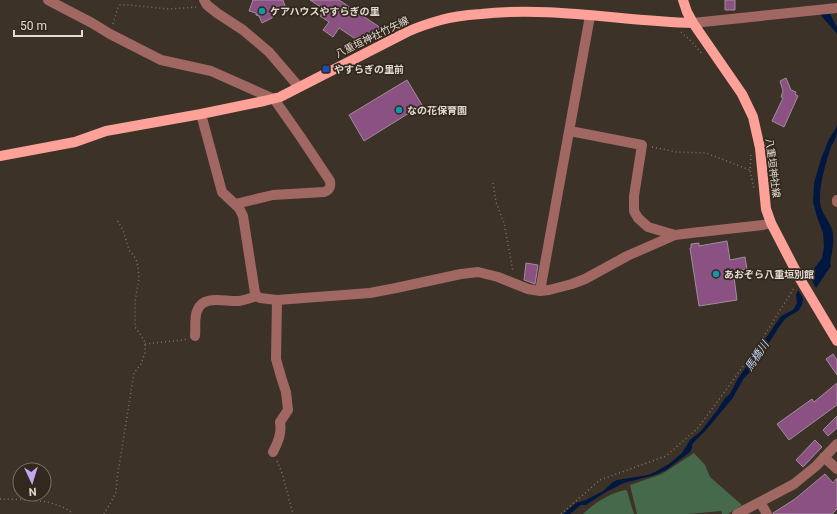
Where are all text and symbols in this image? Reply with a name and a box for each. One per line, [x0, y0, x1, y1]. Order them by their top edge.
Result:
marker: ケアハウスやすらぎの里 [257, 6, 267, 16]
place label: ケアハウスやすらぎの里 [270, 6, 380, 17]
scale bar [14, 12, 82, 38]
street label: 八重垣神社竹矢線 [334, 15, 410, 59]
text: 50 m [20, 19, 47, 33]
marker: やすらぎの里前 [321, 64, 331, 74]
place label: やすらぎの里前 [334, 64, 404, 75]
marker: なの花保育園 [394, 105, 404, 115]
place label: なの花保育園 [407, 105, 467, 116]
street label: 八重垣神社線 [764, 138, 782, 198]
marker: あおぞら八重垣別館 [711, 269, 721, 279]
place label: あおぞら八重垣別館 [724, 269, 814, 280]
water label: 馬橋川 [742, 338, 772, 373]
north arrow [12, 462, 52, 502]
text: N [28, 485, 37, 498]

